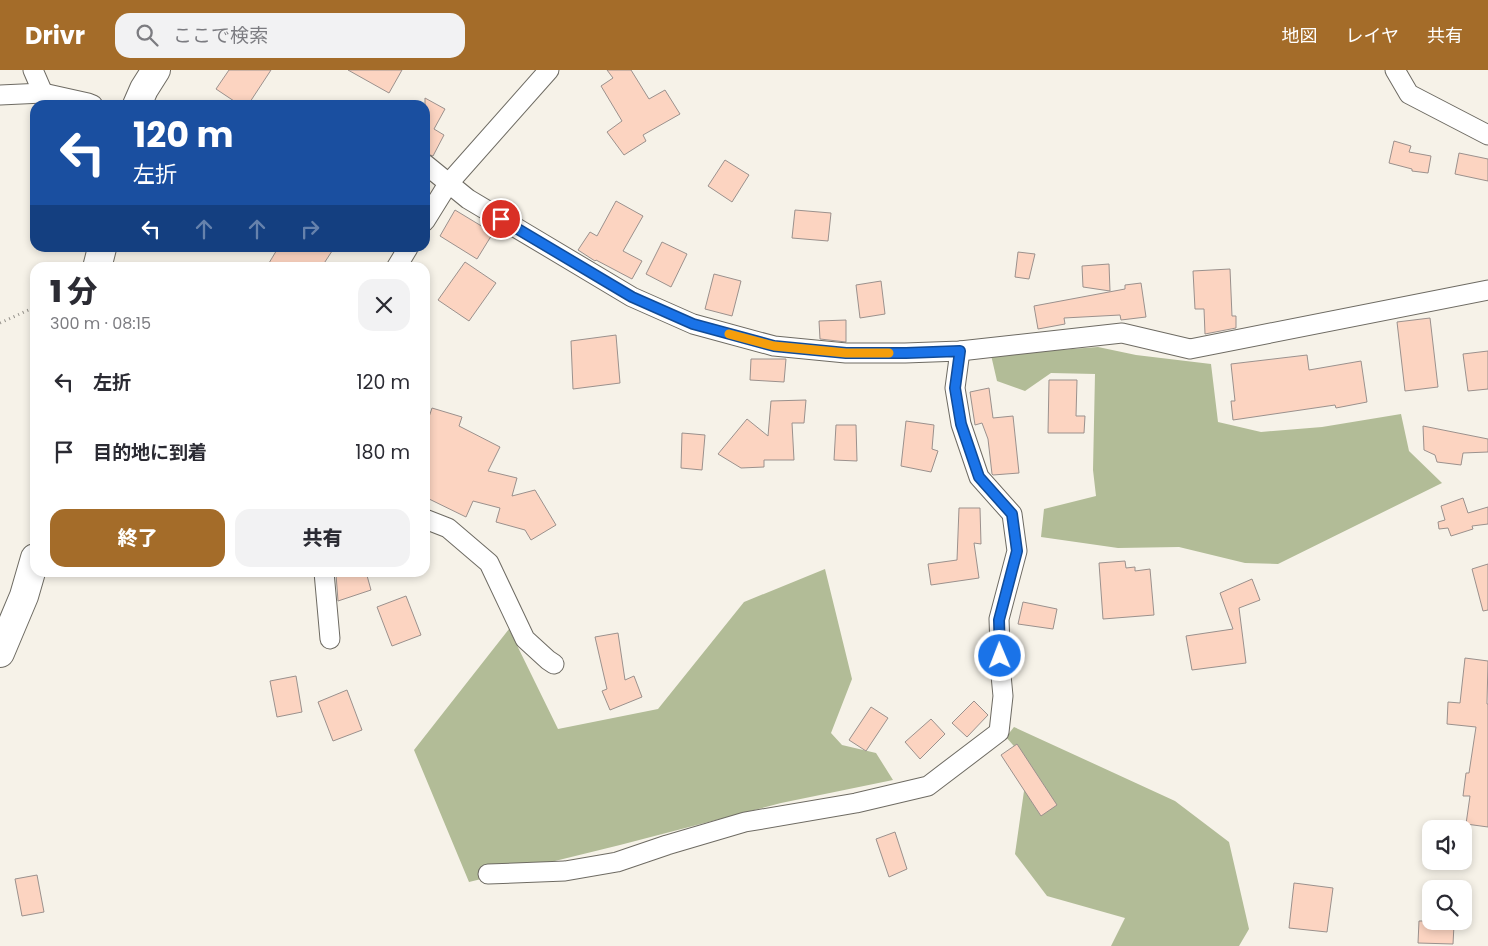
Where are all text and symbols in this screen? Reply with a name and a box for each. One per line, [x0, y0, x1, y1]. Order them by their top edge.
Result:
search box [115, 13, 465, 58]
text: Drivr [25, 19, 85, 52]
icon: search [133, 21, 161, 49]
text: ここで検索 [173, 22, 268, 49]
text: 地図 [1282, 23, 1318, 48]
text: レイヤ [1346, 23, 1399, 48]
text: 共有 [1427, 23, 1463, 48]
text: 120 m [133, 110, 233, 159]
icon: left [50, 120, 115, 185]
text: 左折 [133, 159, 177, 190]
pin [480, 198, 522, 240]
icon: arrive [487, 205, 515, 233]
icon: left [137, 215, 165, 243]
icon: ahead [190, 215, 218, 243]
icon: ahead [243, 215, 271, 243]
icon: right [296, 215, 324, 243]
text: 1 分 [50, 270, 97, 313]
button: close [358, 279, 410, 331]
text: 300 m · 08:15 [50, 312, 151, 335]
icon: left [50, 368, 78, 396]
text: 左折 [93, 369, 131, 396]
text: 120 m [356, 369, 410, 396]
icon: arrive [50, 438, 78, 466]
text: 目的地に到着 [93, 439, 207, 466]
text: 180 m [355, 439, 410, 466]
button: 終了 [50, 509, 225, 567]
button: 共有 [235, 509, 410, 567]
position arrow [973, 629, 1025, 681]
map controls [1422, 820, 1472, 930]
button: sound [1422, 820, 1472, 870]
button: search [1422, 880, 1472, 930]

